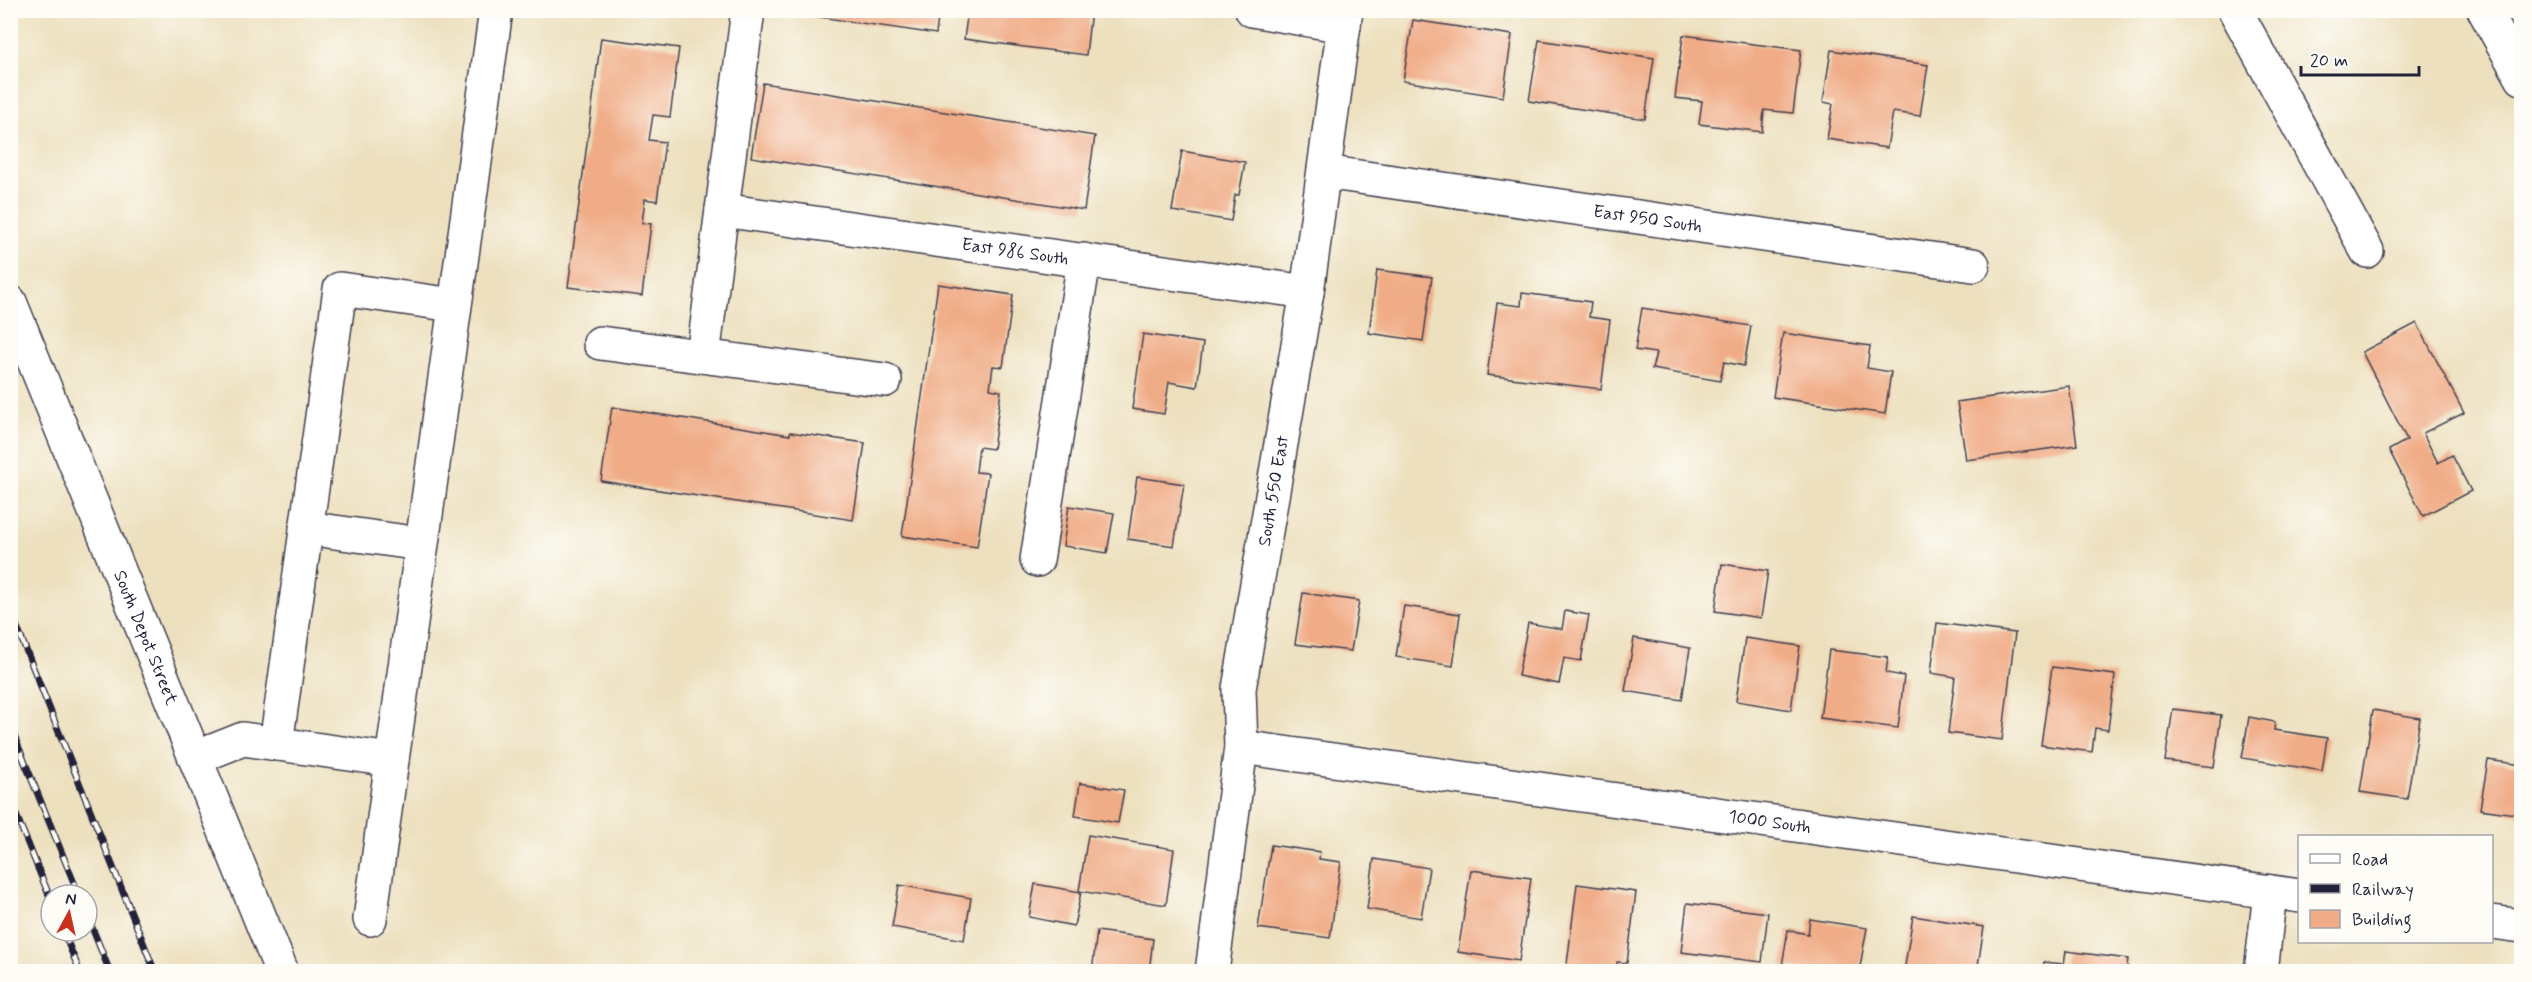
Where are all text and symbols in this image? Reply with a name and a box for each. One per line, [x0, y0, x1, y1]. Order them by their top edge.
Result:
scale bar [2301, 39, 2420, 77]
text: 20 m [2310, 49, 2348, 73]
street label: East 950 South [1591, 200, 1704, 239]
street label: East 986 South [960, 233, 1070, 271]
street label: South 550 East [1253, 433, 1295, 548]
street label: South Depot Street [107, 567, 183, 709]
street label: 1000 South [1727, 805, 1813, 840]
legend [2298, 835, 2493, 943]
text: Road [2352, 848, 2388, 872]
text: Railway [2352, 878, 2414, 902]
north arrow [39, 883, 99, 943]
text: N [64, 888, 78, 911]
text: Building [2352, 908, 2412, 934]

